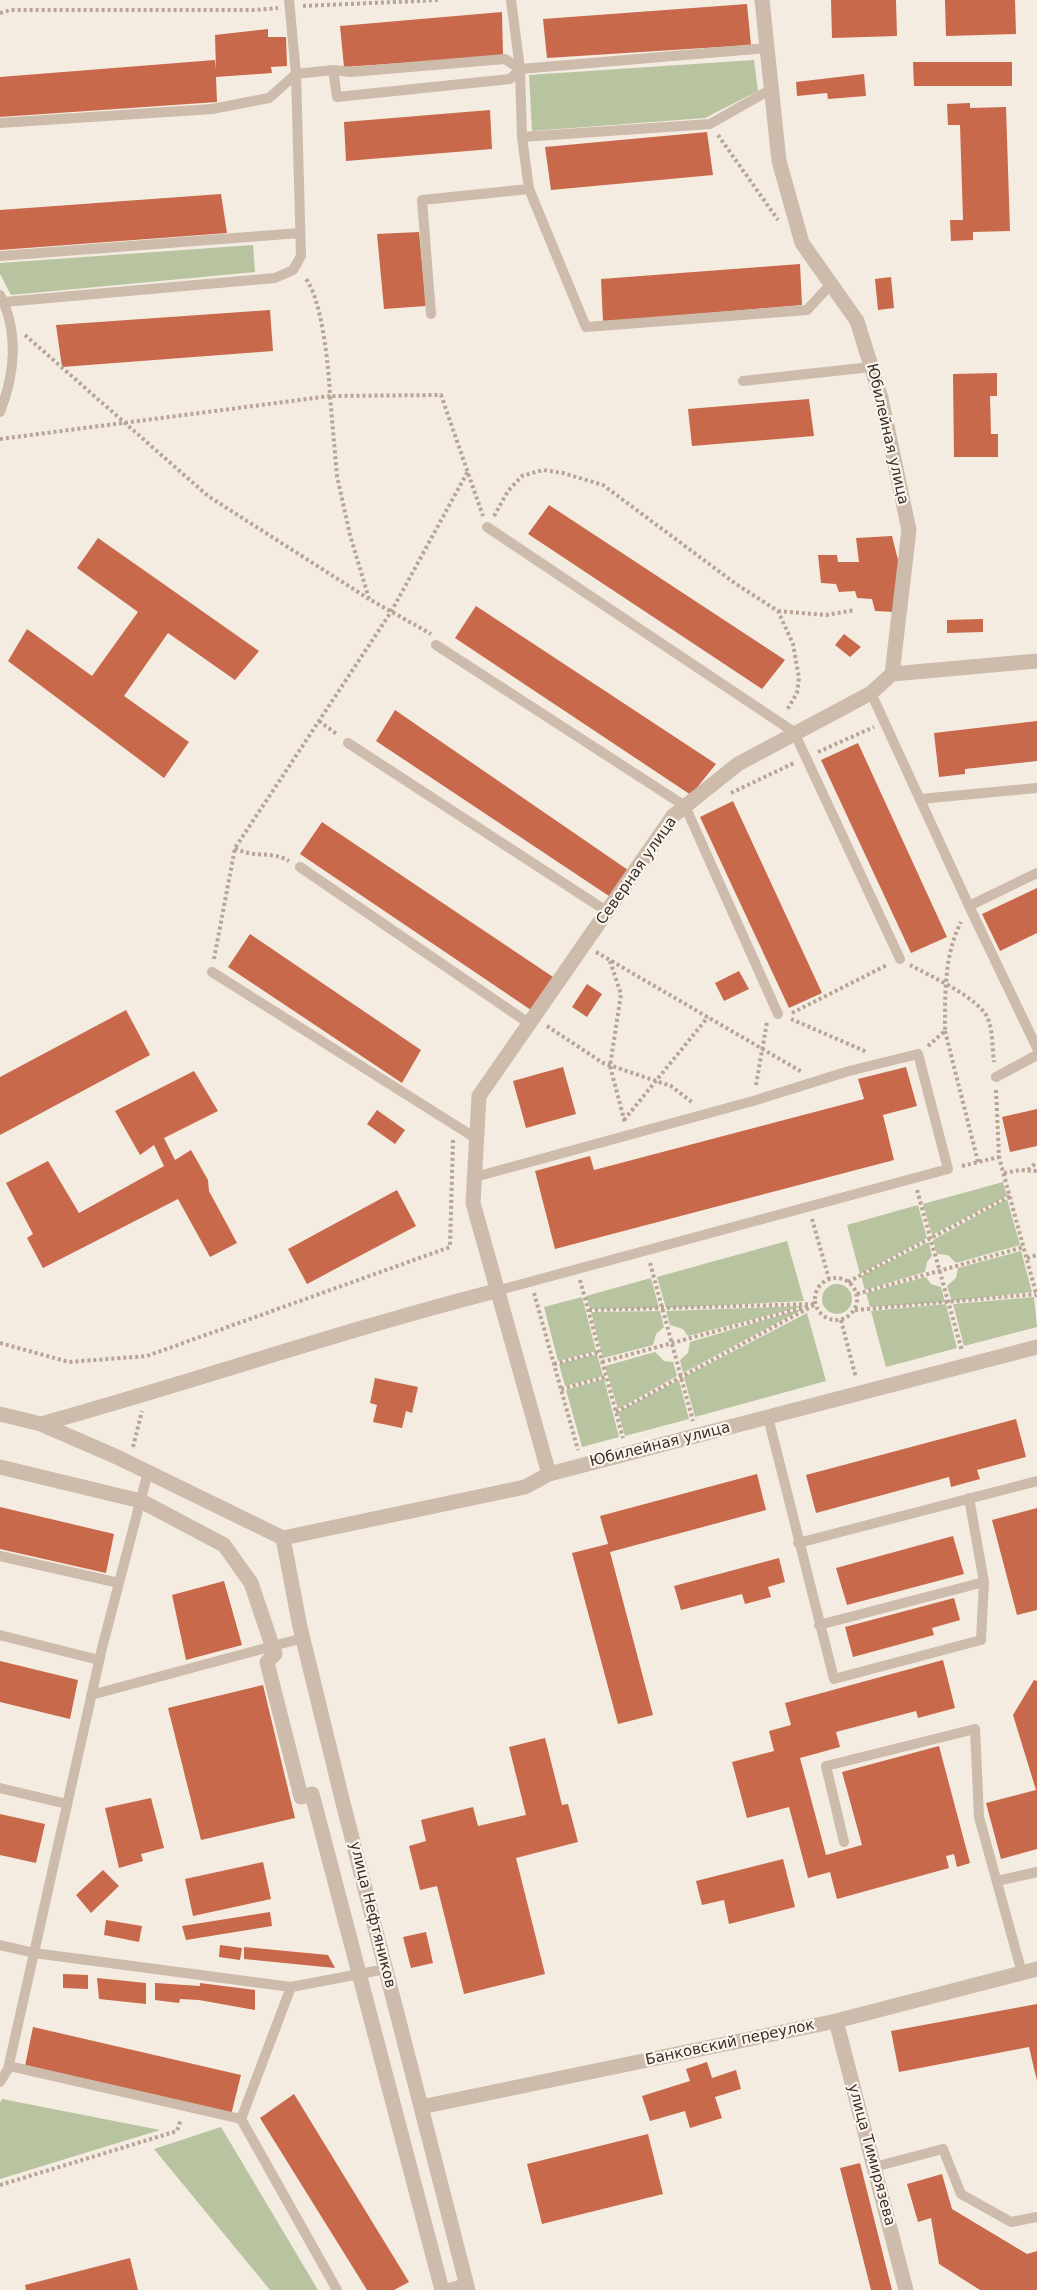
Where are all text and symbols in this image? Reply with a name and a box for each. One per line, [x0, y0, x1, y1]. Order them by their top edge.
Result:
street label: Юбилейная улица [862, 362, 912, 506]
street label: Северная улица [593, 814, 681, 928]
street label: Юбилейная улица [588, 1419, 732, 1471]
street label: улица Нефтяников [345, 1840, 399, 1990]
street label: Банковский переулок [644, 2016, 816, 2070]
street label: улица Тимирязева [843, 2082, 899, 2228]

